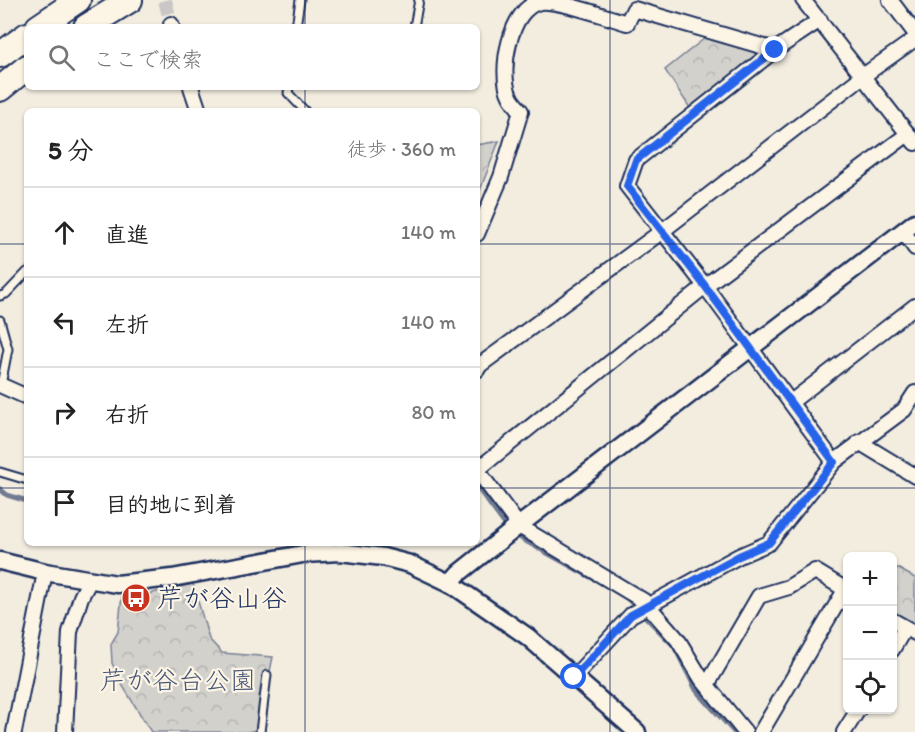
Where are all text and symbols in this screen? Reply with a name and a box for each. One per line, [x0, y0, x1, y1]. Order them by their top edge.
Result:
search box [24, 24, 480, 90]
route end [761, 36, 787, 62]
icon: search [45, 41, 78, 74]
text: ここで検索 [93, 46, 203, 73]
text: 5 分 [48, 134, 94, 166]
text: 徒歩 · 360 m [347, 137, 456, 161]
icon: ahead [48, 216, 81, 249]
text: 140 m [401, 220, 456, 244]
text: 直進 [105, 221, 149, 248]
icon: left [48, 306, 81, 339]
text: 140 m [401, 310, 456, 334]
text: 左折 [105, 311, 149, 338]
icon: right [48, 396, 81, 429]
text: 80 m [411, 400, 456, 424]
text: 右折 [105, 401, 149, 428]
icon: arrive [48, 486, 81, 519]
text: 目的地に到着 [105, 491, 237, 518]
map controls [843, 552, 897, 714]
button: + [843, 552, 897, 606]
bus stop icon: 芹が谷山谷 [120, 582, 152, 614]
place label: 芹が谷山谷 [157, 582, 287, 614]
button: − [843, 606, 897, 660]
button: locate [843, 660, 897, 714]
route start [560, 663, 586, 689]
park label: 芹が谷台公園 [100, 664, 256, 696]

